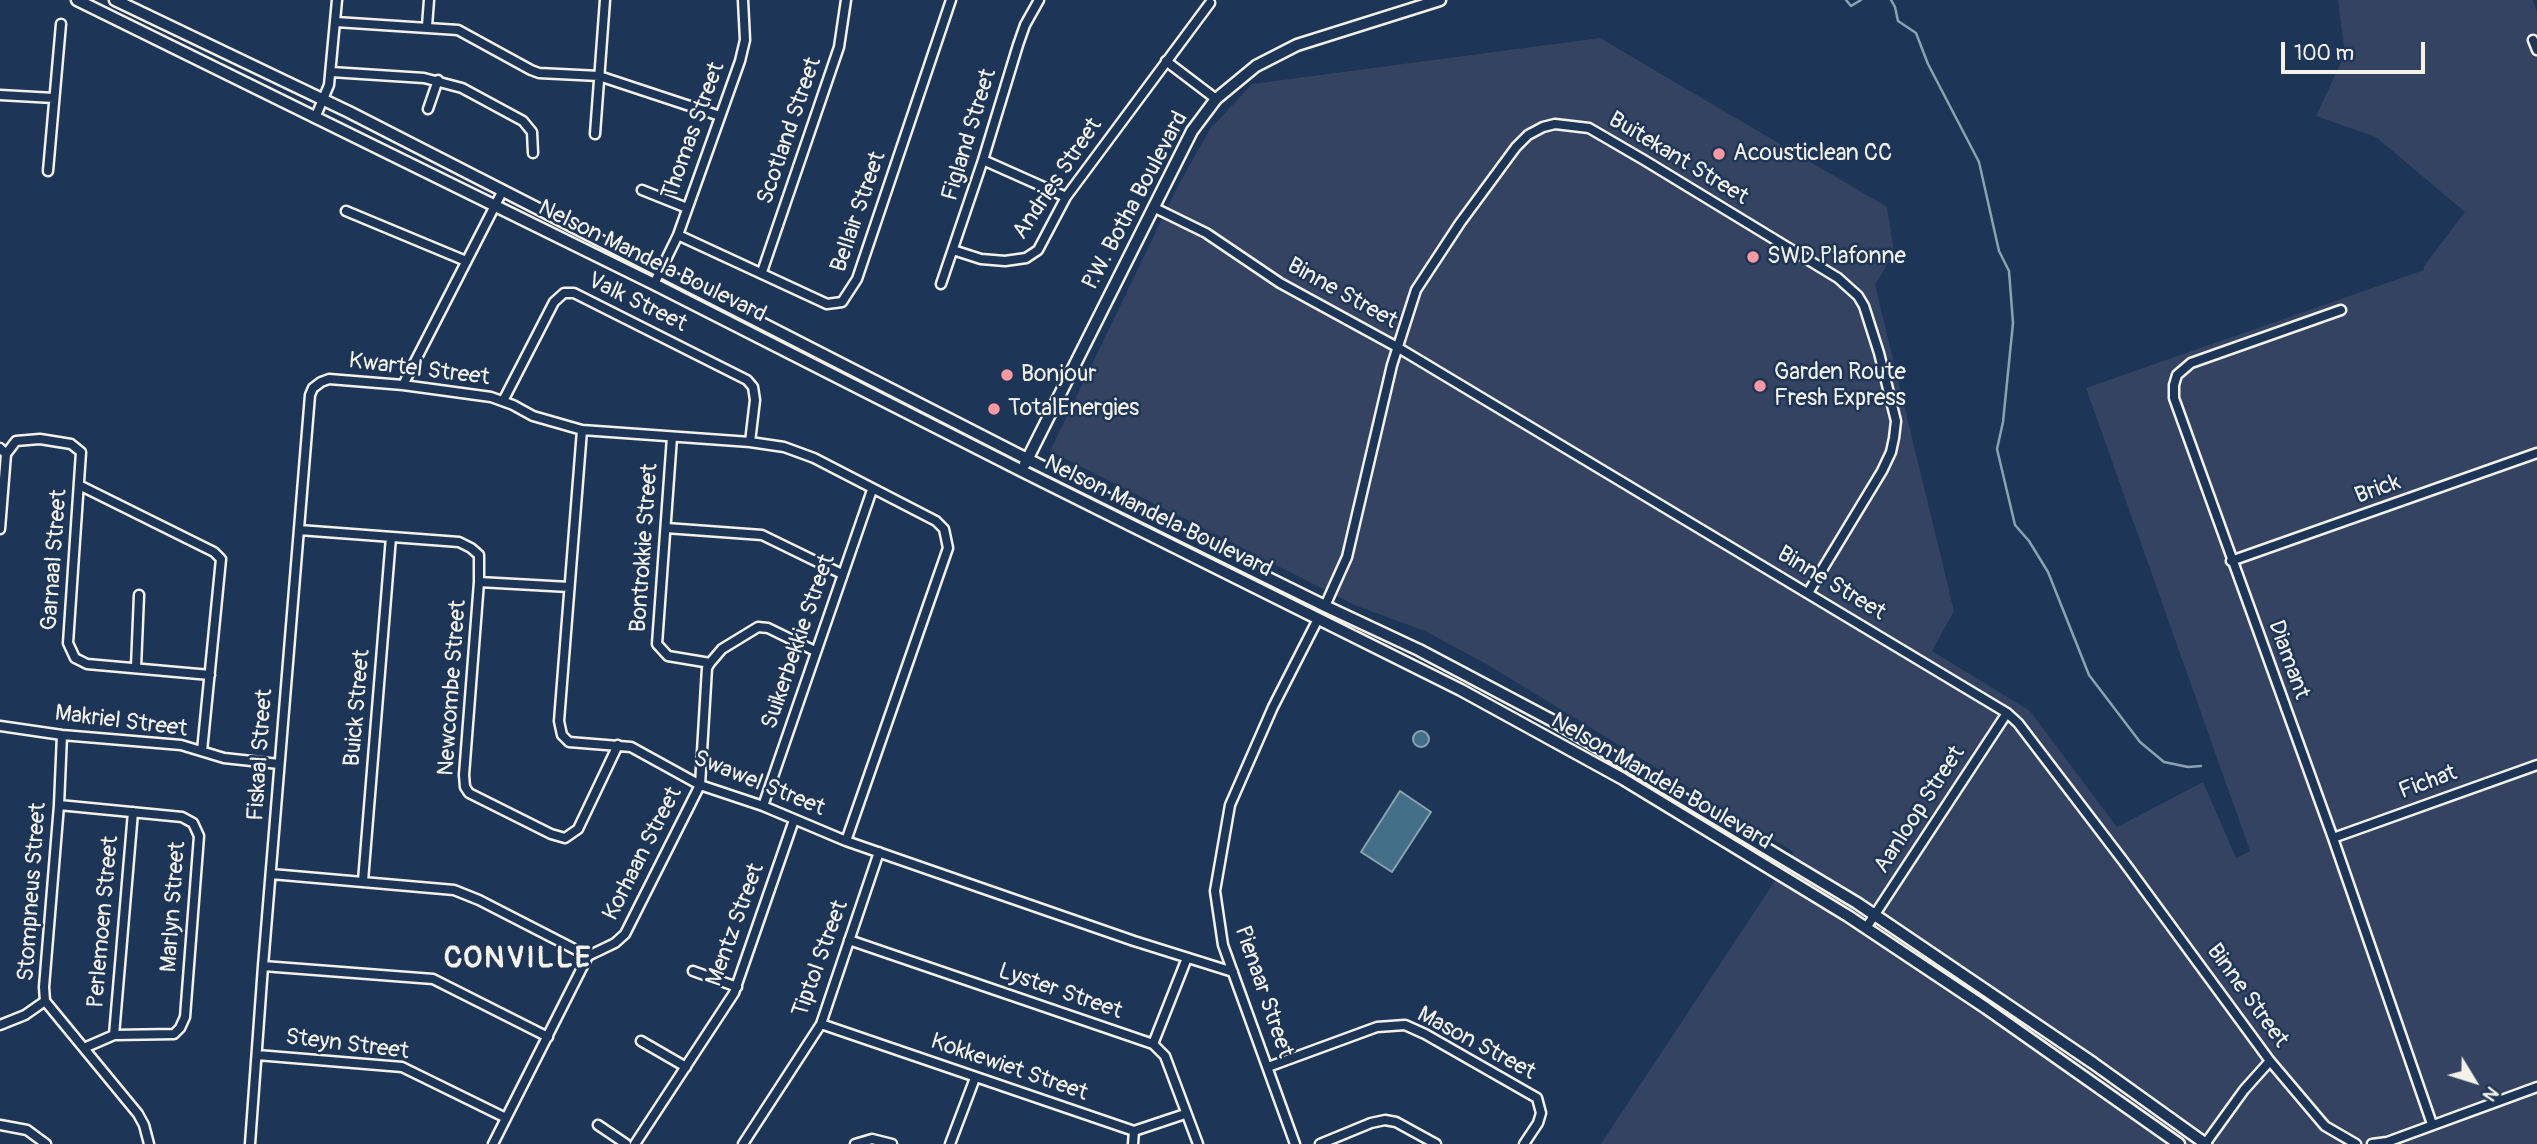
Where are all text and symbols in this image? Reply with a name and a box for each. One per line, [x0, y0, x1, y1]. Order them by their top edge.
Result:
scale bar [2285, 28, 2428, 72]
text: 100 m [2294, 40, 2354, 67]
street label: Scotland Street [752, 54, 828, 208]
street label: Thomas Street [656, 59, 732, 203]
street label: Figland Street [937, 66, 1003, 204]
street label: Buitekant Street [1603, 106, 1753, 212]
street label: P.W. Botha Boulevard [1077, 107, 1195, 295]
street label: Andries Street [1007, 113, 1109, 245]
place label: Acousticlean CC [1733, 140, 1892, 168]
marker: Acousticlean CC [1711, 146, 1727, 162]
street label: Bellair Street [825, 148, 893, 276]
street label: Nelson Mandela Boulevard [534, 195, 770, 329]
place label: SWD Plafonne [1767, 243, 1906, 271]
marker: SWD Plafonne [1745, 249, 1761, 265]
street label: Binne Street [1282, 252, 1402, 336]
street label: Valk Street [583, 267, 691, 339]
street label: Kwartel Street [347, 348, 491, 392]
place label: Garden Route Fresh Express [1774, 359, 1906, 413]
place label: Bonjour [1021, 361, 1097, 389]
marker: Bonjour [999, 367, 1015, 383]
marker: Garden Route Fresh Express [1752, 378, 1768, 394]
place label: TotalEnergies [1008, 395, 1139, 423]
marker: TotalEnergies [986, 401, 1002, 417]
street label: Nelson Mandela Boulevard [1040, 450, 1276, 584]
street label: Bontrokkie Street [625, 463, 665, 633]
street label: Brick [2351, 469, 2405, 511]
street label: Garnaal Street [36, 489, 74, 631]
street label: Binne Street [1772, 541, 1890, 627]
street label: Suikerbekkie Street [756, 551, 842, 733]
street label: Newcombe Street [433, 599, 473, 777]
street label: Diamant [2261, 617, 2315, 703]
street label: Buick Street [339, 648, 377, 768]
street label: Fiskaal Street [243, 688, 279, 822]
street label: Makriel Street [53, 700, 189, 744]
street label: Nelson Mandela Boulevard [1546, 708, 1776, 856]
street label: Aanloop Street [1869, 741, 1971, 879]
street label: Swawel Street [689, 745, 829, 823]
street label: Fichat [2395, 760, 2461, 806]
street label: Korhaan Street [597, 783, 689, 925]
street label: Stompneus Street [13, 802, 53, 982]
street label: Perlemoen Street [83, 835, 125, 1009]
street label: Marlyn Street [156, 841, 192, 973]
street label: Mentz Street [701, 860, 771, 990]
street label: Tiptol Street [787, 897, 855, 1021]
street label: Pienaar Street [1228, 922, 1298, 1062]
street label: Binne Street [2200, 939, 2294, 1053]
district label: CONVILLE [445, 941, 591, 977]
street label: Lyster Street [994, 958, 1126, 1026]
street label: Mason Street [1412, 1001, 1540, 1087]
street label: Steyn Street [284, 1024, 410, 1066]
street label: Kokkewiet Street [927, 1028, 1091, 1108]
north arrow [2439, 1046, 2509, 1116]
text: N [2477, 1081, 2504, 1106]

